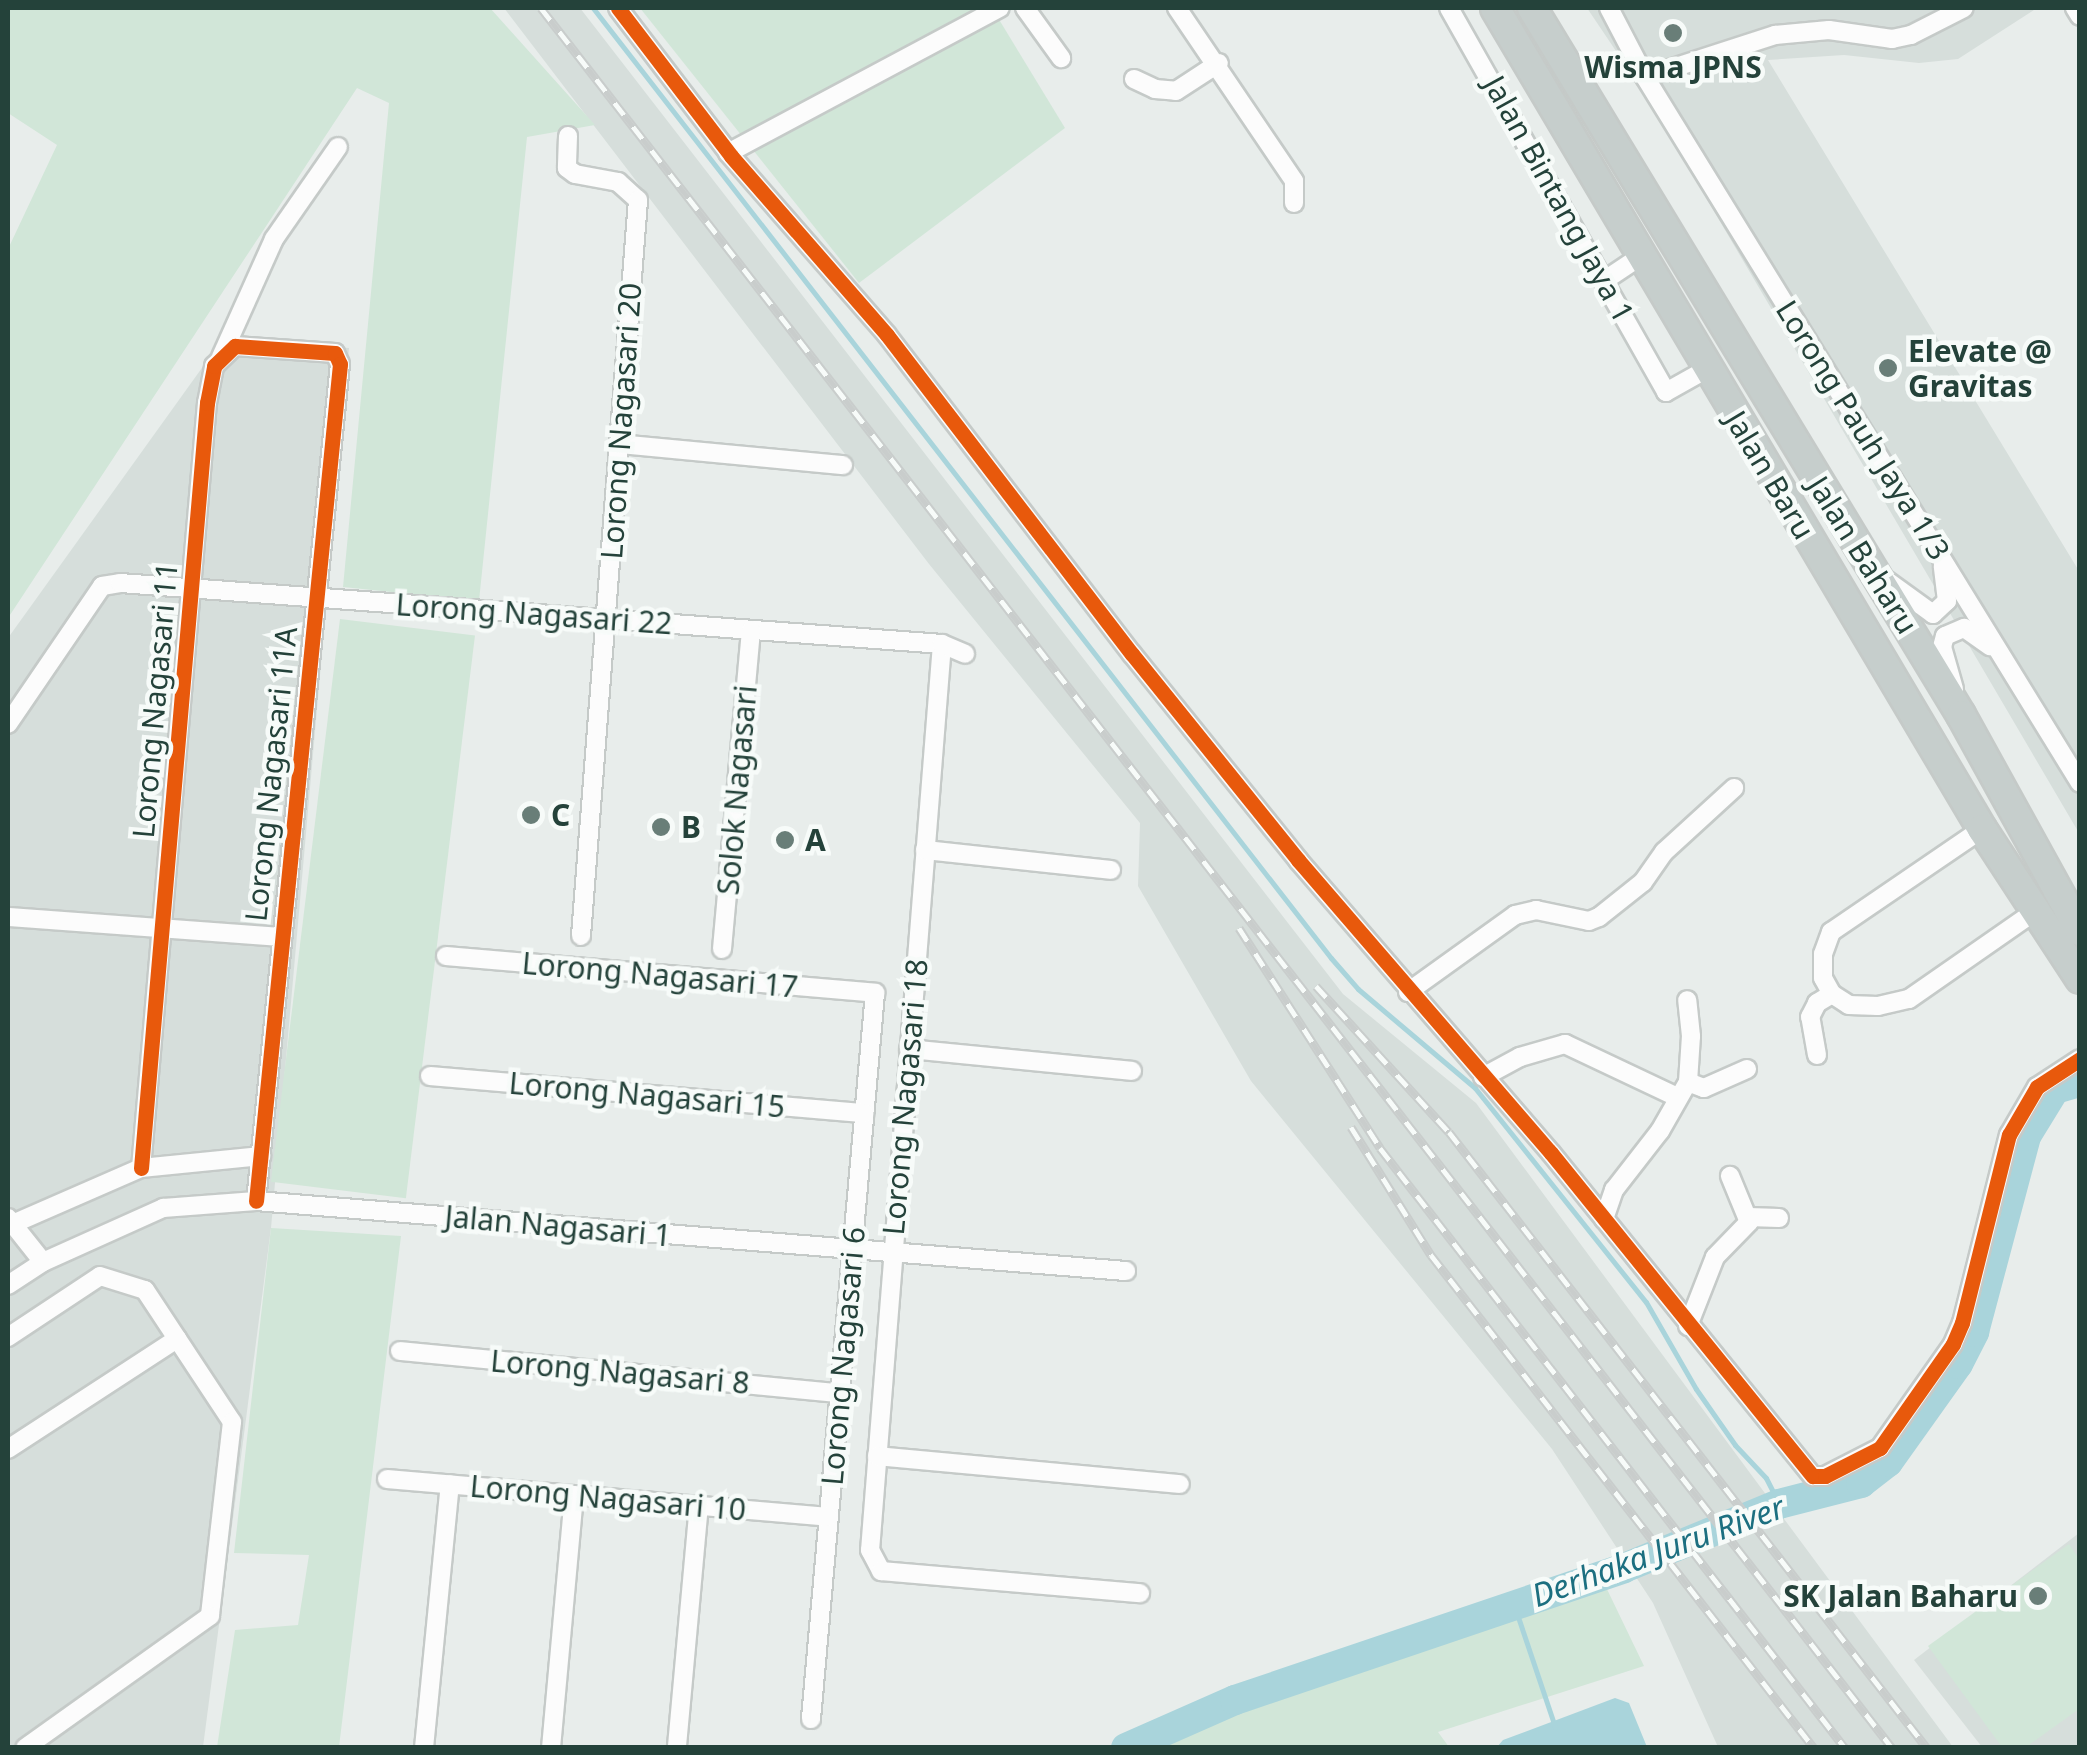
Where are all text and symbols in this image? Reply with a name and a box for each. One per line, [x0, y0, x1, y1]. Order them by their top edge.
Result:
marker: Wisma JPNS [1662, 22, 1684, 44]
place label: Wisma JPNS [1584, 49, 1762, 85]
street label: Jalan Bintang Jaya 1 [1476, 69, 1642, 329]
street label: Lorong Nagasari 20 [593, 282, 649, 560]
street label: Lorong Pauh Jaya 1/3 [1769, 294, 1957, 566]
place label: Elevate @ Gravitas [1908, 333, 2052, 404]
marker: Elevate @ Gravitas [1877, 357, 1899, 379]
street label: Jalan Baru [1718, 404, 1822, 546]
street label: Jalan Baharu [1800, 470, 1926, 640]
street label: Lorong Nagasari 11 [125, 560, 185, 840]
street label: Lorong Nagasari 22 [395, 586, 673, 642]
street label: Lorong Nagasari 11A [238, 625, 304, 923]
street label: Solok Nagasari [710, 684, 764, 896]
place label: C [551, 797, 570, 833]
marker: C [520, 804, 542, 826]
place label: B [681, 809, 701, 845]
marker: B [650, 816, 672, 838]
place label: A [805, 822, 826, 858]
marker: A [774, 829, 796, 851]
street label: Lorong Nagasari 17 [520, 945, 800, 1005]
street label: Lorong Nagasari 18 [875, 957, 935, 1237]
street label: Lorong Nagasari 15 [507, 1065, 787, 1125]
street label: Jalan Nagasari 1 [443, 1198, 673, 1254]
street label: Lorong Nagasari 6 [814, 1225, 872, 1487]
street label: Lorong Nagasari 8 [489, 1343, 751, 1401]
street label: Lorong Nagasari 10 [468, 1468, 748, 1528]
water label: Derhaka Juru River [1526, 1487, 1790, 1615]
place label: SK Jalan Baharu [1783, 1578, 2018, 1614]
marker: SK Jalan Baharu [2027, 1585, 2049, 1607]

